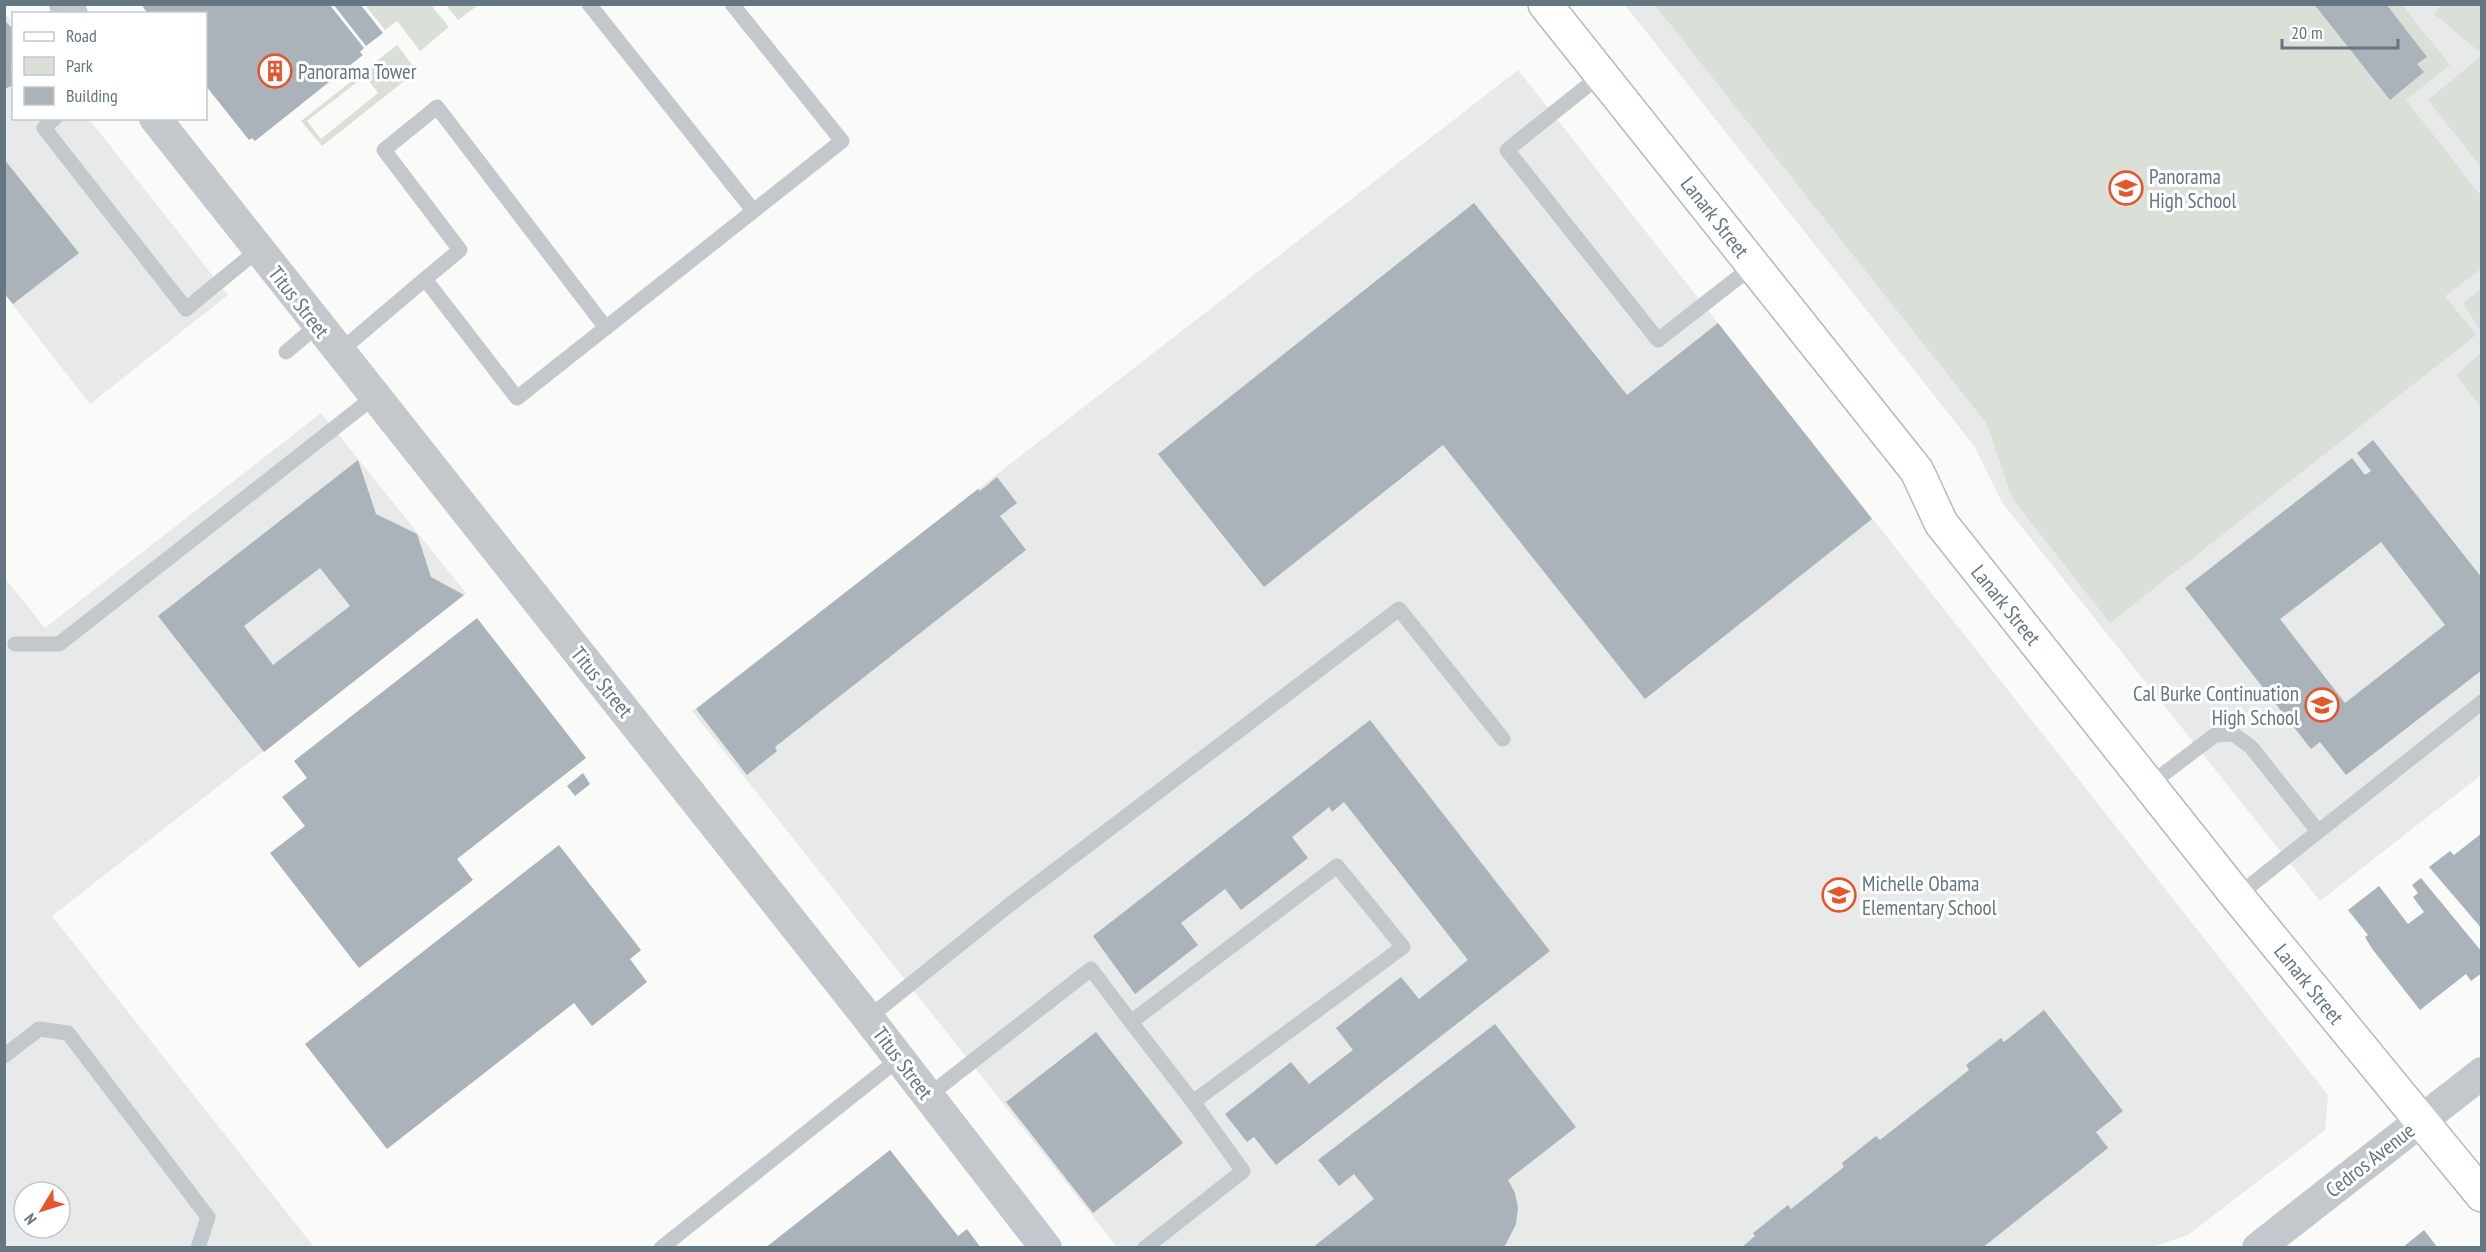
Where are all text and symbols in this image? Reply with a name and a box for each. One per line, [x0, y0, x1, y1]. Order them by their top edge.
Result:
legend [12, 12, 207, 120]
scale bar [2282, 12, 2398, 50]
text: 20 m [2291, 21, 2323, 44]
text: Road [66, 24, 97, 47]
building icon: Panorama Tower [257, 53, 293, 89]
text: Park [66, 54, 93, 77]
place label: Panorama Tower [298, 58, 417, 85]
text: Building [66, 84, 118, 107]
place label: Panorama High School [2149, 163, 2236, 214]
school or university icon: Panorama High School [2108, 170, 2144, 206]
street label: Lanark Street [1675, 171, 1755, 263]
street label: Titus Street [263, 261, 336, 344]
street label: Lanark Street [1965, 559, 2047, 651]
street label: Titus Street [565, 641, 639, 723]
place label: Cal Burke Continuation High School [2133, 680, 2299, 731]
school or university icon: Cal Burke Continuation High School [2304, 687, 2340, 723]
place label: Michelle Obama Elementary School [1862, 870, 1997, 921]
school or university icon: Michelle Obama Elementary School [1821, 877, 1857, 913]
street label: Lanark Street [2268, 938, 2350, 1030]
street label: Titus Street [867, 1021, 939, 1105]
street label: Cedros Avenue [2320, 1117, 2420, 1203]
north arrow [12, 1180, 72, 1240]
text: N [20, 1210, 41, 1229]

